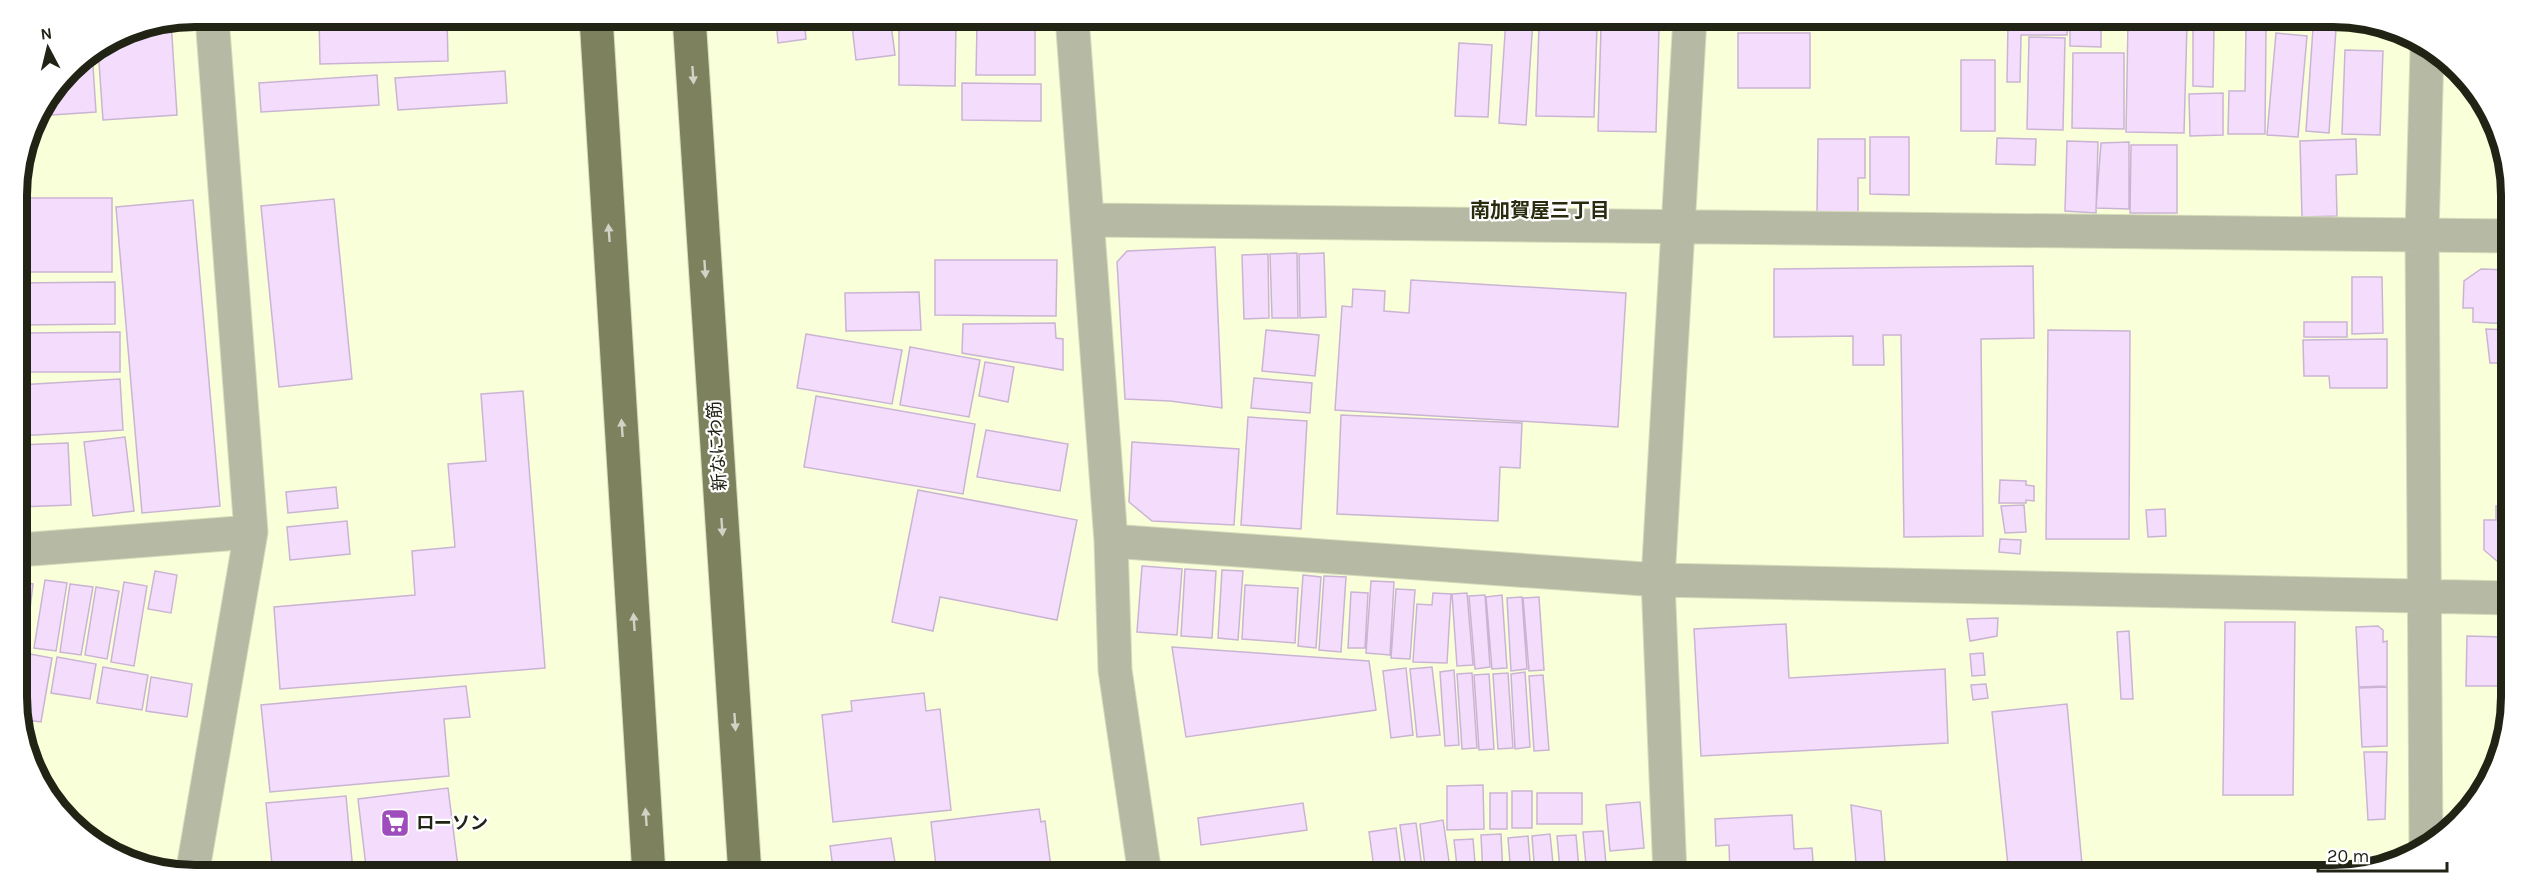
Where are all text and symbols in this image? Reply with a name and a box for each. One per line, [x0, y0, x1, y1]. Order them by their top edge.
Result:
north arrow [18, 18, 78, 78]
text: N [39, 23, 53, 44]
one-way arrow [688, 65, 697, 84]
district label: 南加賀屋三丁目 [1470, 199, 1610, 222]
one-way arrow [605, 224, 614, 243]
one-way arrow [701, 260, 710, 279]
street label: 新なにわ筋 [703, 400, 731, 492]
one-way arrow [617, 418, 626, 437]
one-way arrow [717, 517, 727, 536]
one-way arrow [629, 613, 638, 632]
one-way arrow [730, 712, 739, 731]
supermarket icon: ローソン [379, 807, 411, 839]
one-way arrow [641, 808, 650, 827]
place label: ローソン [416, 812, 488, 834]
scale bar [2318, 835, 2447, 873]
text: 20 m [2327, 845, 2369, 867]

